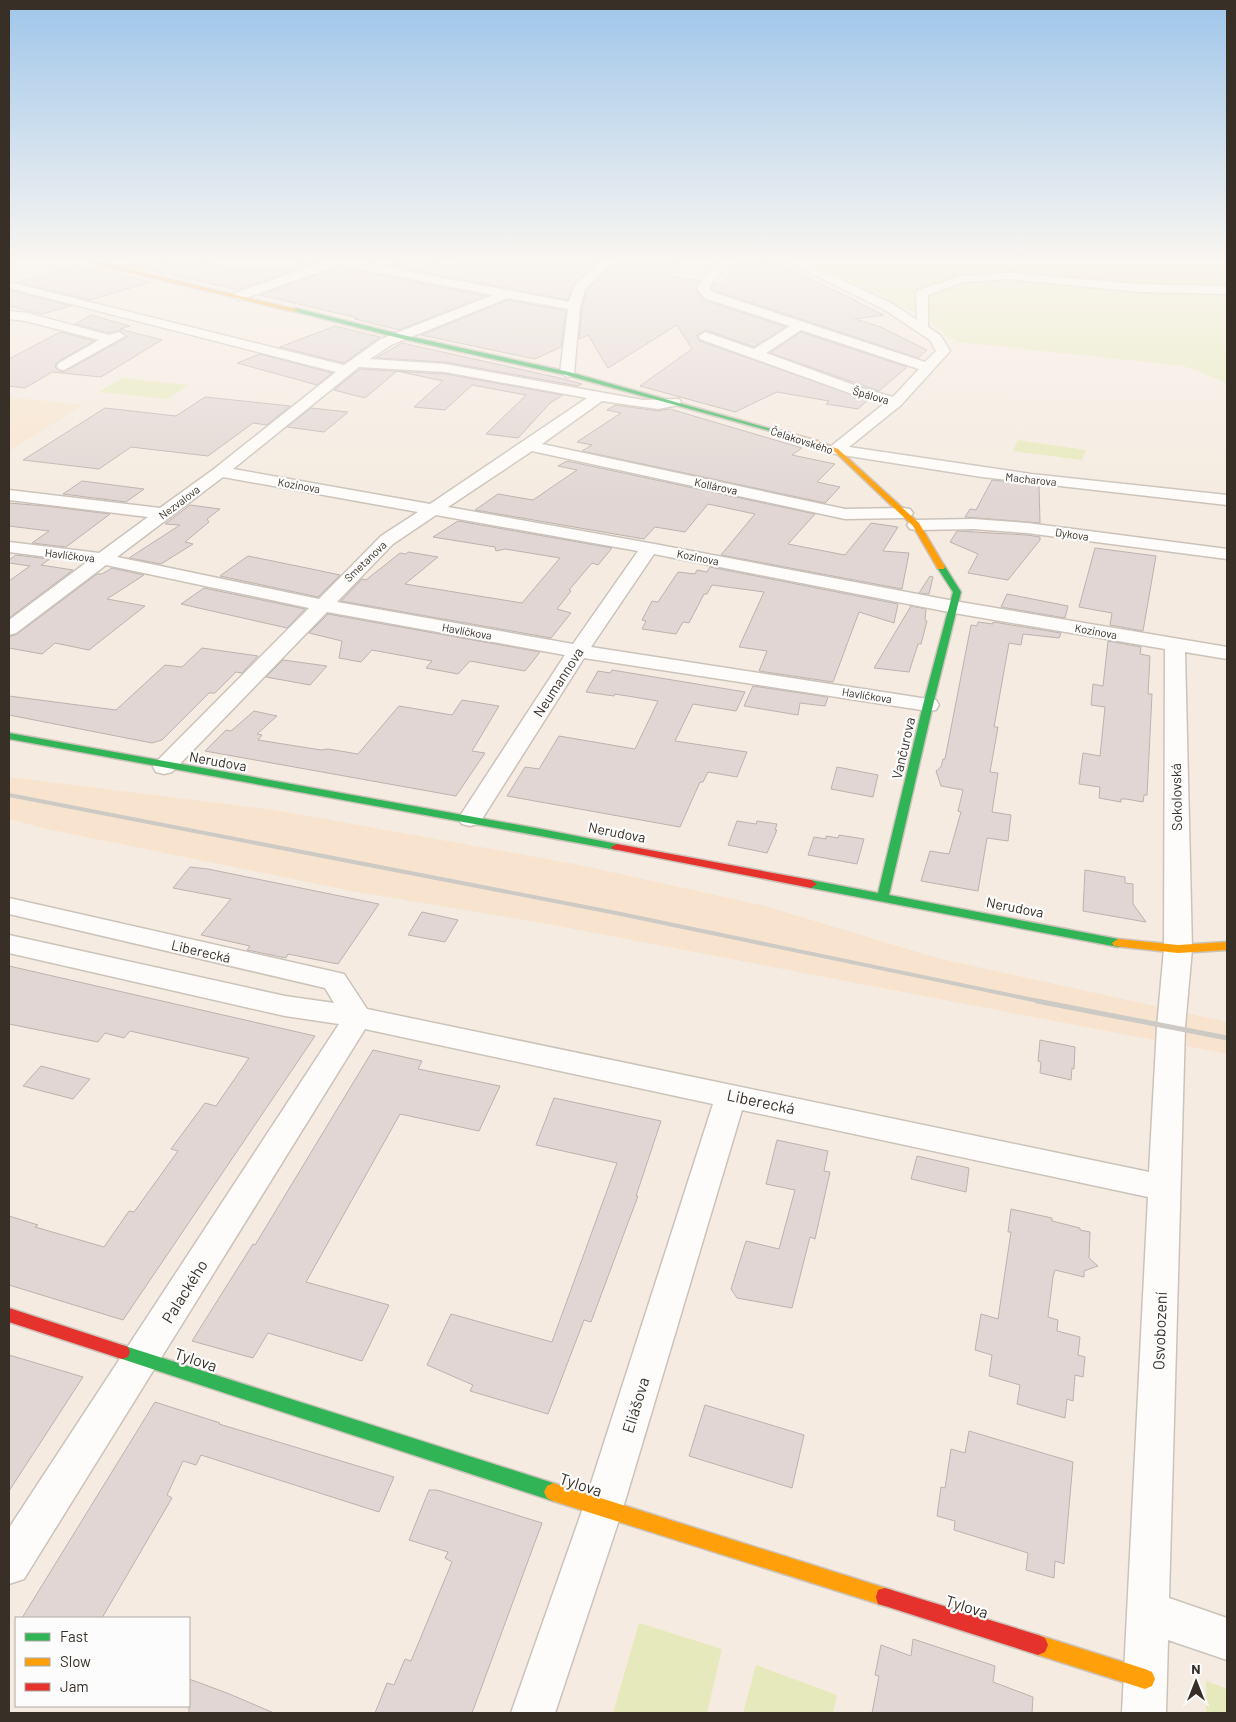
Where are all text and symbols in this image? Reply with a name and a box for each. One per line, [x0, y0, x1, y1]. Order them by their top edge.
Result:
street label: Špálova [851, 384, 891, 406]
street label: Čelakovského [769, 424, 835, 456]
street label: Macharova [1005, 470, 1057, 488]
street label: Kozinova [277, 475, 321, 495]
street label: Kollárova [693, 475, 739, 497]
street label: Nezvalova [156, 482, 202, 522]
street label: Dykova [1054, 525, 1090, 543]
street label: Smetanova [341, 538, 389, 584]
street label: Havlíčkova [44, 545, 96, 565]
street label: Kozinova [676, 547, 720, 567]
street label: Havlíčkova [441, 620, 493, 642]
street label: Kozinova [1074, 621, 1118, 641]
street label: Neumannova [529, 644, 587, 720]
street label: Havlíčkova [841, 685, 893, 705]
street label: Vančurova [888, 715, 918, 781]
street label: Nerudova [188, 748, 248, 774]
street label: Sokolovská [1167, 763, 1185, 831]
street label: Nerudova [587, 818, 647, 846]
street label: Nerudova [985, 893, 1045, 921]
street label: Liberecká [170, 936, 232, 966]
street label: Liberecká [725, 1085, 797, 1117]
street label: Palackého [157, 1256, 211, 1326]
street label: Osvobození [1148, 1291, 1170, 1370]
street label: Tylova [172, 1343, 220, 1375]
street label: Eliášova [618, 1375, 652, 1435]
street label: Tylova [557, 1468, 605, 1500]
street label: Tylova [943, 1591, 991, 1621]
legend [15, 1617, 190, 1707]
text: Fast [60, 1627, 88, 1645]
text: Slow [60, 1652, 91, 1670]
north arrow [1171, 1657, 1221, 1707]
text: N [1191, 1660, 1201, 1677]
text: Jam [60, 1677, 89, 1695]

